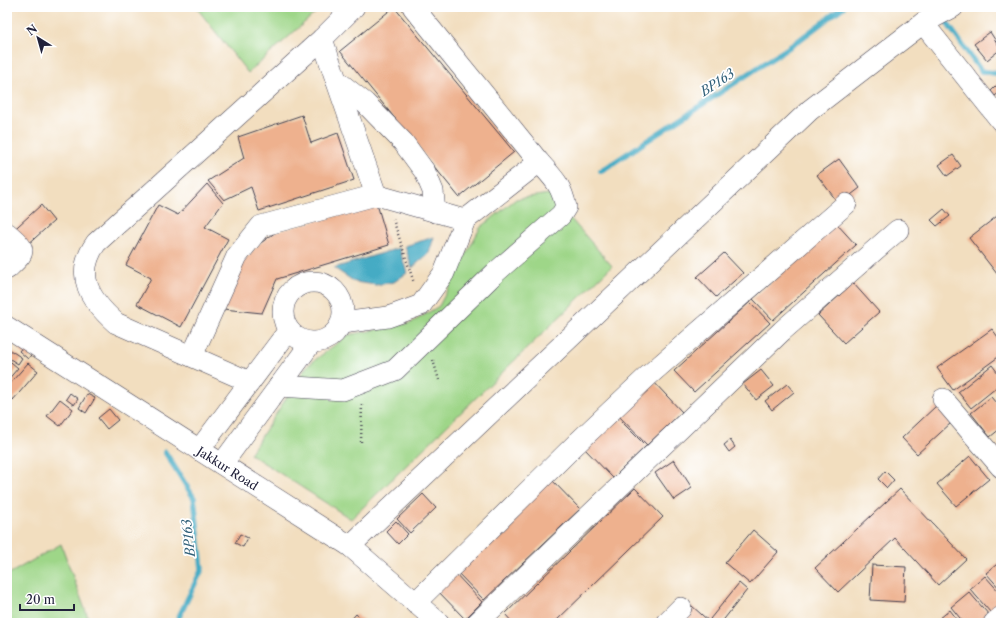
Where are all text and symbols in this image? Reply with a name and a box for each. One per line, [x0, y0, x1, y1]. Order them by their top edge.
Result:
north arrow [18, 18, 58, 58]
text: N [24, 21, 40, 38]
water label: BP163 [696, 65, 738, 100]
street label: Jakkur Road [193, 442, 262, 493]
water label: BP163 [178, 518, 198, 559]
scale bar [20, 586, 74, 612]
text: 20 m [26, 592, 55, 607]

